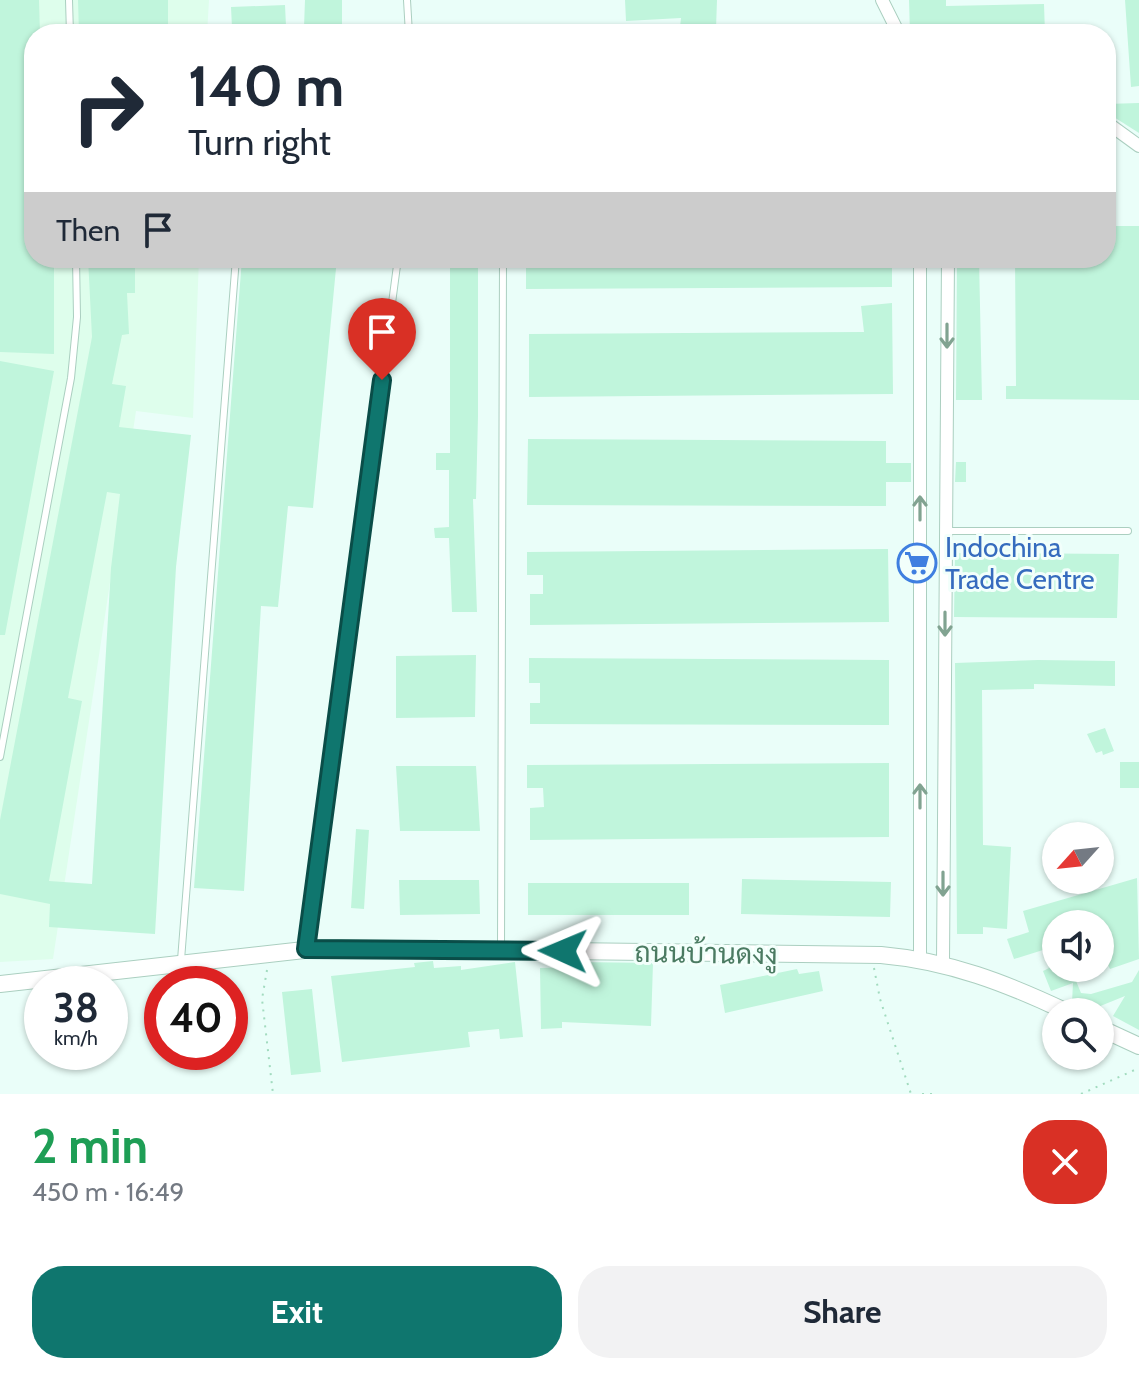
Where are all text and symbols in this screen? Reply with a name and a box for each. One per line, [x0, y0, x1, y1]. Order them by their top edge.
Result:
text: 140 m [188, 52, 344, 120]
icon: right [56, 56, 160, 160]
text: Turn right [188, 120, 331, 164]
icon: arrive [136, 208, 180, 252]
text: Then [56, 212, 120, 249]
pin [348, 298, 416, 380]
icon: arrive [360, 310, 404, 354]
one-way arrow [939, 322, 955, 349]
one-way arrow [912, 495, 928, 522]
place label: Indochina Trade Centre [945, 530, 1095, 596]
supermarket icon: Indochina Trade Centre [896, 542, 938, 584]
one-way arrow [937, 610, 953, 637]
one-way arrow [912, 783, 928, 810]
north arrow [1042, 822, 1114, 894]
map controls [1042, 822, 1114, 1070]
one-way arrow [935, 870, 951, 897]
position arrow [521, 909, 605, 993]
button: sound [1042, 910, 1114, 982]
street label: ถนนบ้านดงงู [634, 934, 778, 974]
speed limit sign: 40 [144, 966, 248, 1070]
text: 38 [53, 983, 99, 1032]
button: search [1042, 998, 1114, 1070]
text: km/h [54, 1026, 98, 1050]
text: 2 min [32, 1117, 148, 1175]
button: close [1023, 1120, 1107, 1204]
text: 450 m · 16:49 [32, 1176, 184, 1208]
button: Exit [32, 1266, 562, 1358]
button: Share [578, 1266, 1107, 1358]

